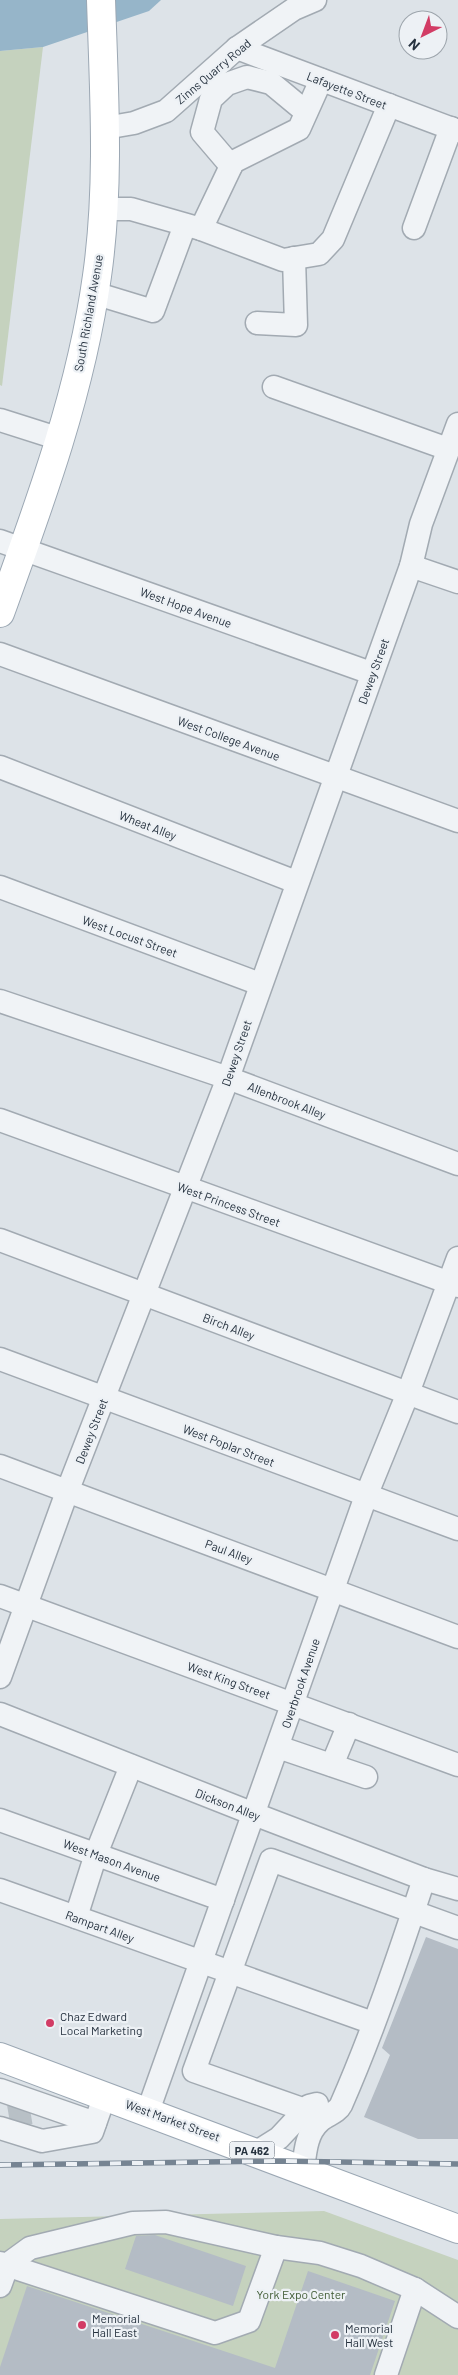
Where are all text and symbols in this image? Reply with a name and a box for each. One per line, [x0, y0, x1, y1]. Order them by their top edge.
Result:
north arrow [398, 10, 448, 60]
street label: Zinns Quarry Road [173, 35, 253, 107]
text: N [405, 36, 423, 54]
street label: Lafayette Street [305, 68, 389, 112]
street label: South Richland Avenue [71, 253, 105, 373]
street label: West Hope Avenue [138, 584, 234, 630]
street label: Dewey Street [355, 636, 391, 706]
street label: West College Avenue [176, 713, 282, 763]
street label: Wheat Alley [117, 808, 179, 843]
street label: West Locust Street [81, 912, 179, 960]
street label: Dewey Street [218, 1018, 254, 1088]
street label: Allenbrook Alley [246, 1079, 328, 1121]
street label: West Princess Street [176, 1179, 282, 1229]
street label: Birch Alley [201, 1310, 257, 1342]
street label: Dewey Street [72, 1396, 110, 1466]
street label: West Poplar Street [181, 1421, 277, 1469]
street label: Paul Alley [203, 1536, 255, 1566]
street label: Overbrook Avenue [278, 1636, 322, 1730]
street label: West King Street [186, 1659, 272, 1701]
street label: Dickson Alley [194, 1785, 263, 1823]
street label: West Mason Avenue [61, 1836, 163, 1884]
street label: Rampart Alley [64, 1907, 137, 1945]
place label: Chaz Edward Local Marketing [60, 2009, 142, 2037]
marker: Chaz Edward Local Marketing [44, 2017, 56, 2029]
street label: West Market Street [124, 2096, 222, 2144]
road number: PA 462 [230, 2142, 274, 2158]
park label: York Expo Center [257, 2287, 346, 2301]
place label: Memorial Hall East [92, 2311, 140, 2339]
marker: Memorial Hall East [76, 2319, 88, 2331]
place label: Memorial Hall West [345, 2321, 393, 2349]
marker: Memorial Hall West [329, 2329, 341, 2341]

